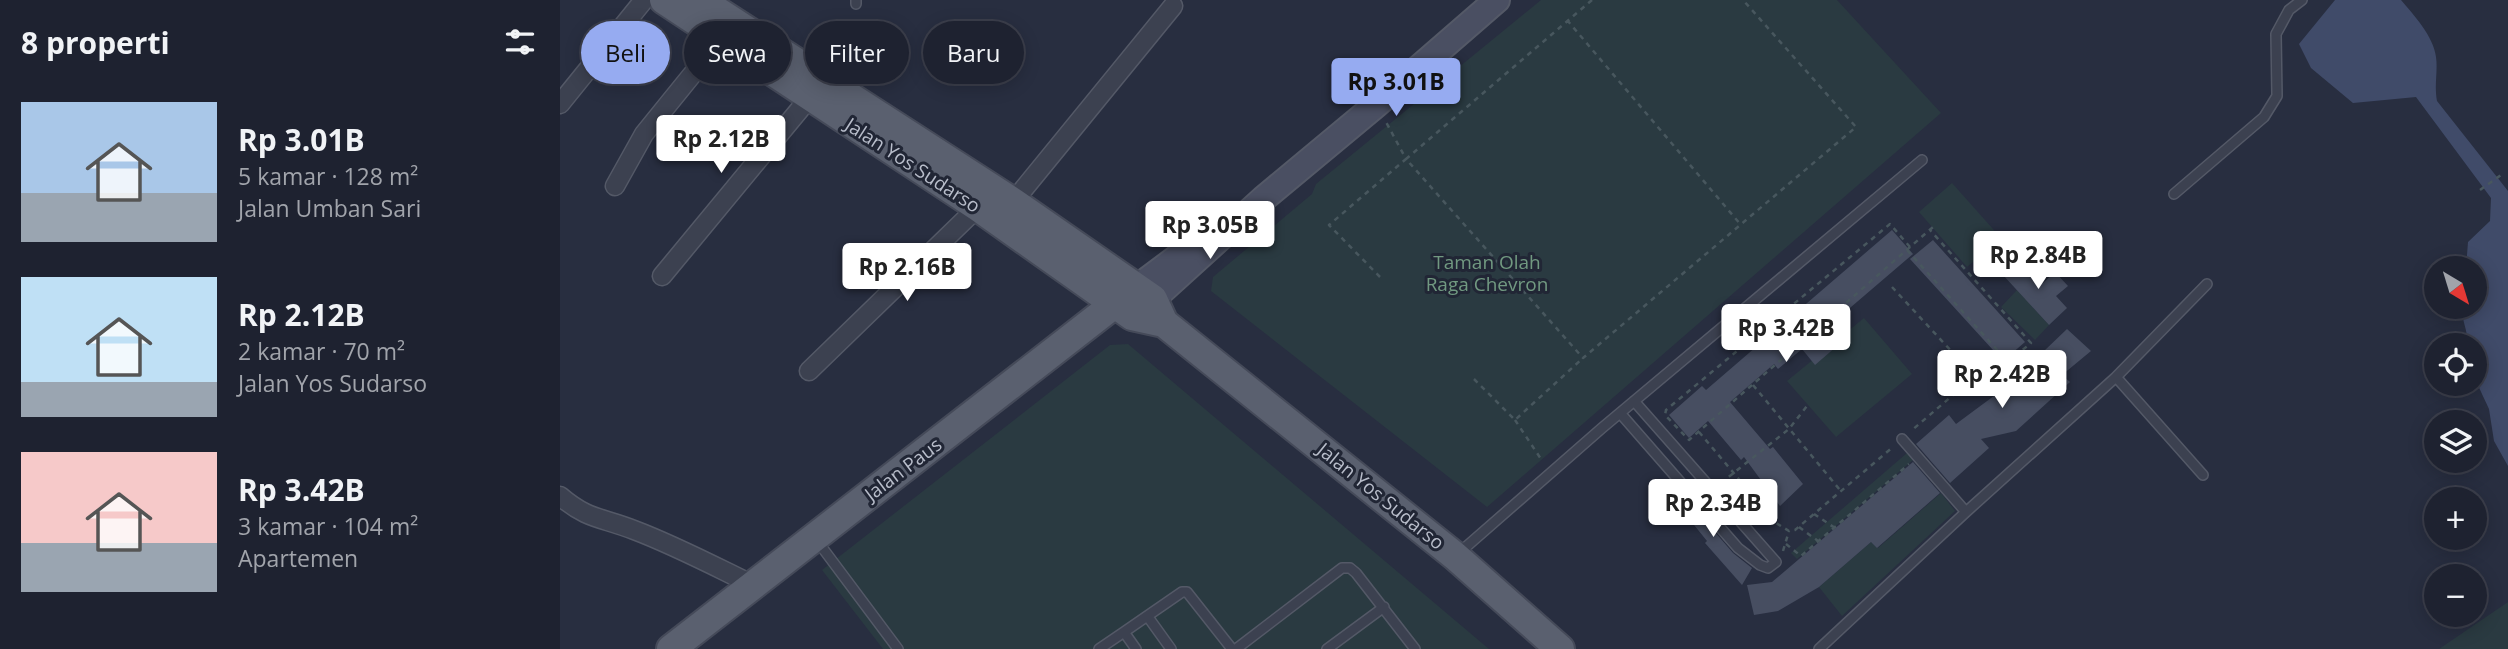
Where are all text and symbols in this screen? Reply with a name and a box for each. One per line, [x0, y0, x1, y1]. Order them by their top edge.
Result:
chip: Beli [581, 21, 670, 84]
chip: Sewa [684, 21, 791, 84]
chip: Filter [805, 21, 909, 84]
chip: Baru [923, 21, 1024, 84]
text: 8 properti [21, 22, 170, 63]
icon: filters [501, 23, 539, 61]
pin: Rp 3.01B [1324, 58, 1468, 118]
text: Rp 3.01B [1347, 65, 1445, 97]
street label: Jalan Yos Sudarso [839, 110, 986, 218]
pin: Rp 2.12B [649, 116, 793, 175]
text: Rp 3.01B [238, 119, 365, 160]
text: Rp 2.12B [672, 122, 770, 154]
icon: home [77, 130, 161, 214]
text: 5 kamar · 128 m² [238, 160, 418, 192]
text: Jalan Umban Sari [238, 192, 421, 224]
pin: Rp 3.05B [1138, 202, 1282, 261]
text: Rp 3.05B [1161, 208, 1259, 240]
pin: Rp 2.84B [1966, 232, 2110, 291]
text: Rp 2.84B [1989, 238, 2087, 270]
pin: Rp 2.16B [835, 244, 979, 303]
park label: Taman Olah Raga Chevron [1426, 249, 1548, 297]
text: Rp 2.16B [858, 250, 956, 282]
north arrow [2424, 256, 2487, 318]
map controls [2424, 256, 2487, 627]
text: Rp 2.12B [238, 294, 365, 335]
pin: Rp 3.42B [1714, 304, 1858, 364]
icon: home [77, 305, 161, 389]
text: Rp 3.42B [1737, 311, 1835, 343]
button: locate [2424, 333, 2487, 396]
text: 2 kamar · 70 m² [238, 335, 405, 367]
pin: Rp 2.42B [1930, 350, 2074, 410]
text: Rp 2.42B [1953, 357, 2051, 389]
text: Jalan Yos Sudarso [238, 367, 427, 399]
button: layers [2424, 410, 2487, 473]
street label: Jalan Paus [858, 431, 947, 508]
street label: Jalan Yos Sudarso [1311, 436, 1450, 555]
text: Rp 3.42B [238, 469, 365, 510]
icon: home [77, 480, 161, 564]
pin: Rp 2.34B [1641, 480, 1785, 539]
text: Rp 2.34B [1664, 486, 1762, 518]
button: + [2424, 487, 2487, 550]
text: 3 kamar · 104 m² [238, 510, 418, 542]
text: Apartemen [238, 542, 358, 574]
button: − [2424, 564, 2487, 627]

